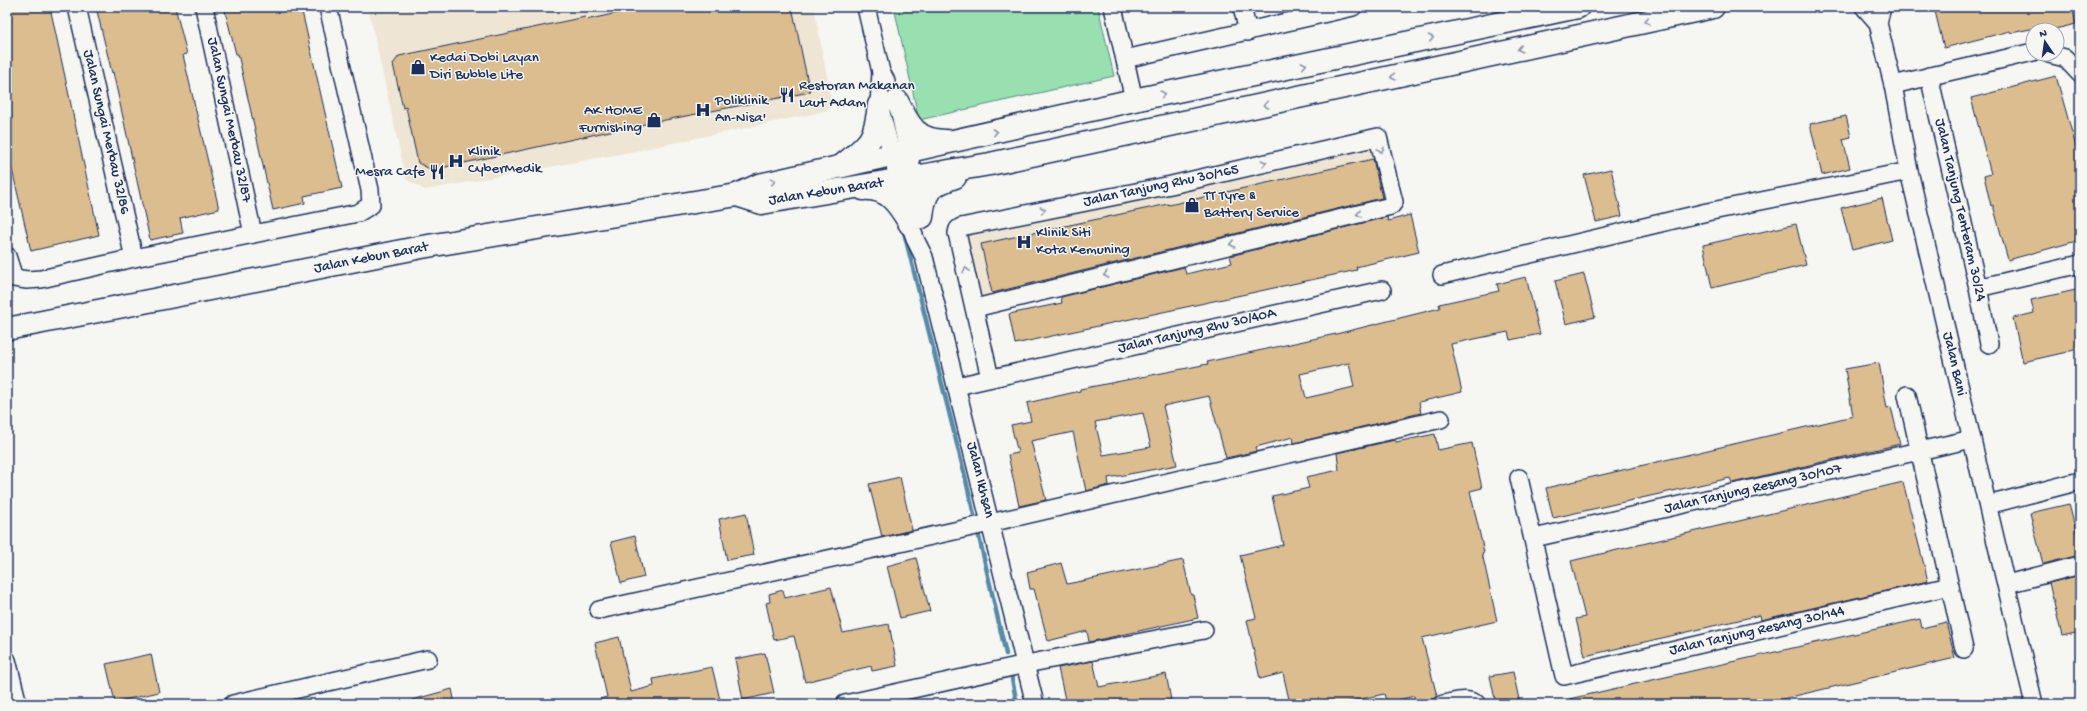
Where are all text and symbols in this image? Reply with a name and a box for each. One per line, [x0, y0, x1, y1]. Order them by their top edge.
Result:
one-way arrow [1644, 17, 1650, 25]
north arrow [2025, 22, 2065, 62]
text: N [2038, 28, 2048, 41]
one-way arrow [1428, 34, 1434, 42]
street label: Jalan Sungai Merbau 32/87 [203, 36, 256, 205]
one-way arrow [1517, 45, 1523, 53]
street label: Jalan Sungai Merbau 32/86 [78, 48, 134, 216]
place label: Kedai Dobi Layan Diri Bubble Lite [429, 49, 539, 84]
shop icon: Kedai Dobi Layan Diri Bubble Lite [409, 58, 427, 76]
one-way arrow [1300, 61, 1307, 69]
one-way arrow [1390, 72, 1396, 80]
place label: Restoran Makanan Laut Adam [799, 77, 915, 112]
restaurant icon: Restoran Makanan Laut Adam [778, 86, 796, 104]
one-way arrow [1159, 91, 1166, 99]
place label: Poliklinik An-Nisa' [714, 92, 769, 127]
one-way arrow [1263, 100, 1269, 108]
hospital icon: Poliklinik An-Nisa' [694, 101, 712, 119]
place label: AK HOME Furnishing [578, 102, 643, 137]
shop icon: AK HOME Furnishing [645, 111, 663, 129]
street label: Jalan Tanjung Tenteram 30/24 [1930, 117, 1990, 303]
one-way arrow [991, 128, 998, 137]
place label: Klinik CyberMedik [468, 143, 543, 178]
one-way arrow [1376, 146, 1385, 153]
hospital icon: Klinik CyberMedik [447, 152, 465, 170]
one-way arrow [1260, 160, 1267, 168]
street label: Jalan Tanjung Rhu 30/165 [1082, 161, 1240, 211]
place label: Mesra Cafe [355, 163, 425, 181]
restaurant icon: Mesra Cafe [428, 163, 446, 181]
street label: Jalan Kebun Barat [767, 174, 887, 210]
one-way arrow [770, 178, 776, 186]
place label: TT Tyre & Battery Service [1203, 187, 1299, 222]
shop icon: TT Tyre & Battery Service [1183, 196, 1201, 214]
one-way arrow [1040, 207, 1047, 215]
one-way arrow [1356, 209, 1363, 218]
place label: Klinik Siti Kota Kemuning [1036, 224, 1130, 259]
hospital icon: Klinik Siti Kota Kemuning [1015, 233, 1033, 251]
street label: Jalan Kebun Barat [312, 238, 431, 278]
one-way arrow [1229, 240, 1236, 248]
one-way arrow [963, 267, 971, 273]
one-way arrow [1103, 271, 1109, 279]
street label: Jalan Tanjung Rhu 30/40A [1116, 304, 1279, 358]
street label: Jalan Bani [1938, 330, 1970, 398]
street label: Jalan Ikhsan [962, 440, 998, 520]
street label: Jalan Tanjung Resang 30/107 [1663, 460, 1845, 518]
street label: Jalan Tanjung Resang 30/144 [1668, 602, 1846, 660]

